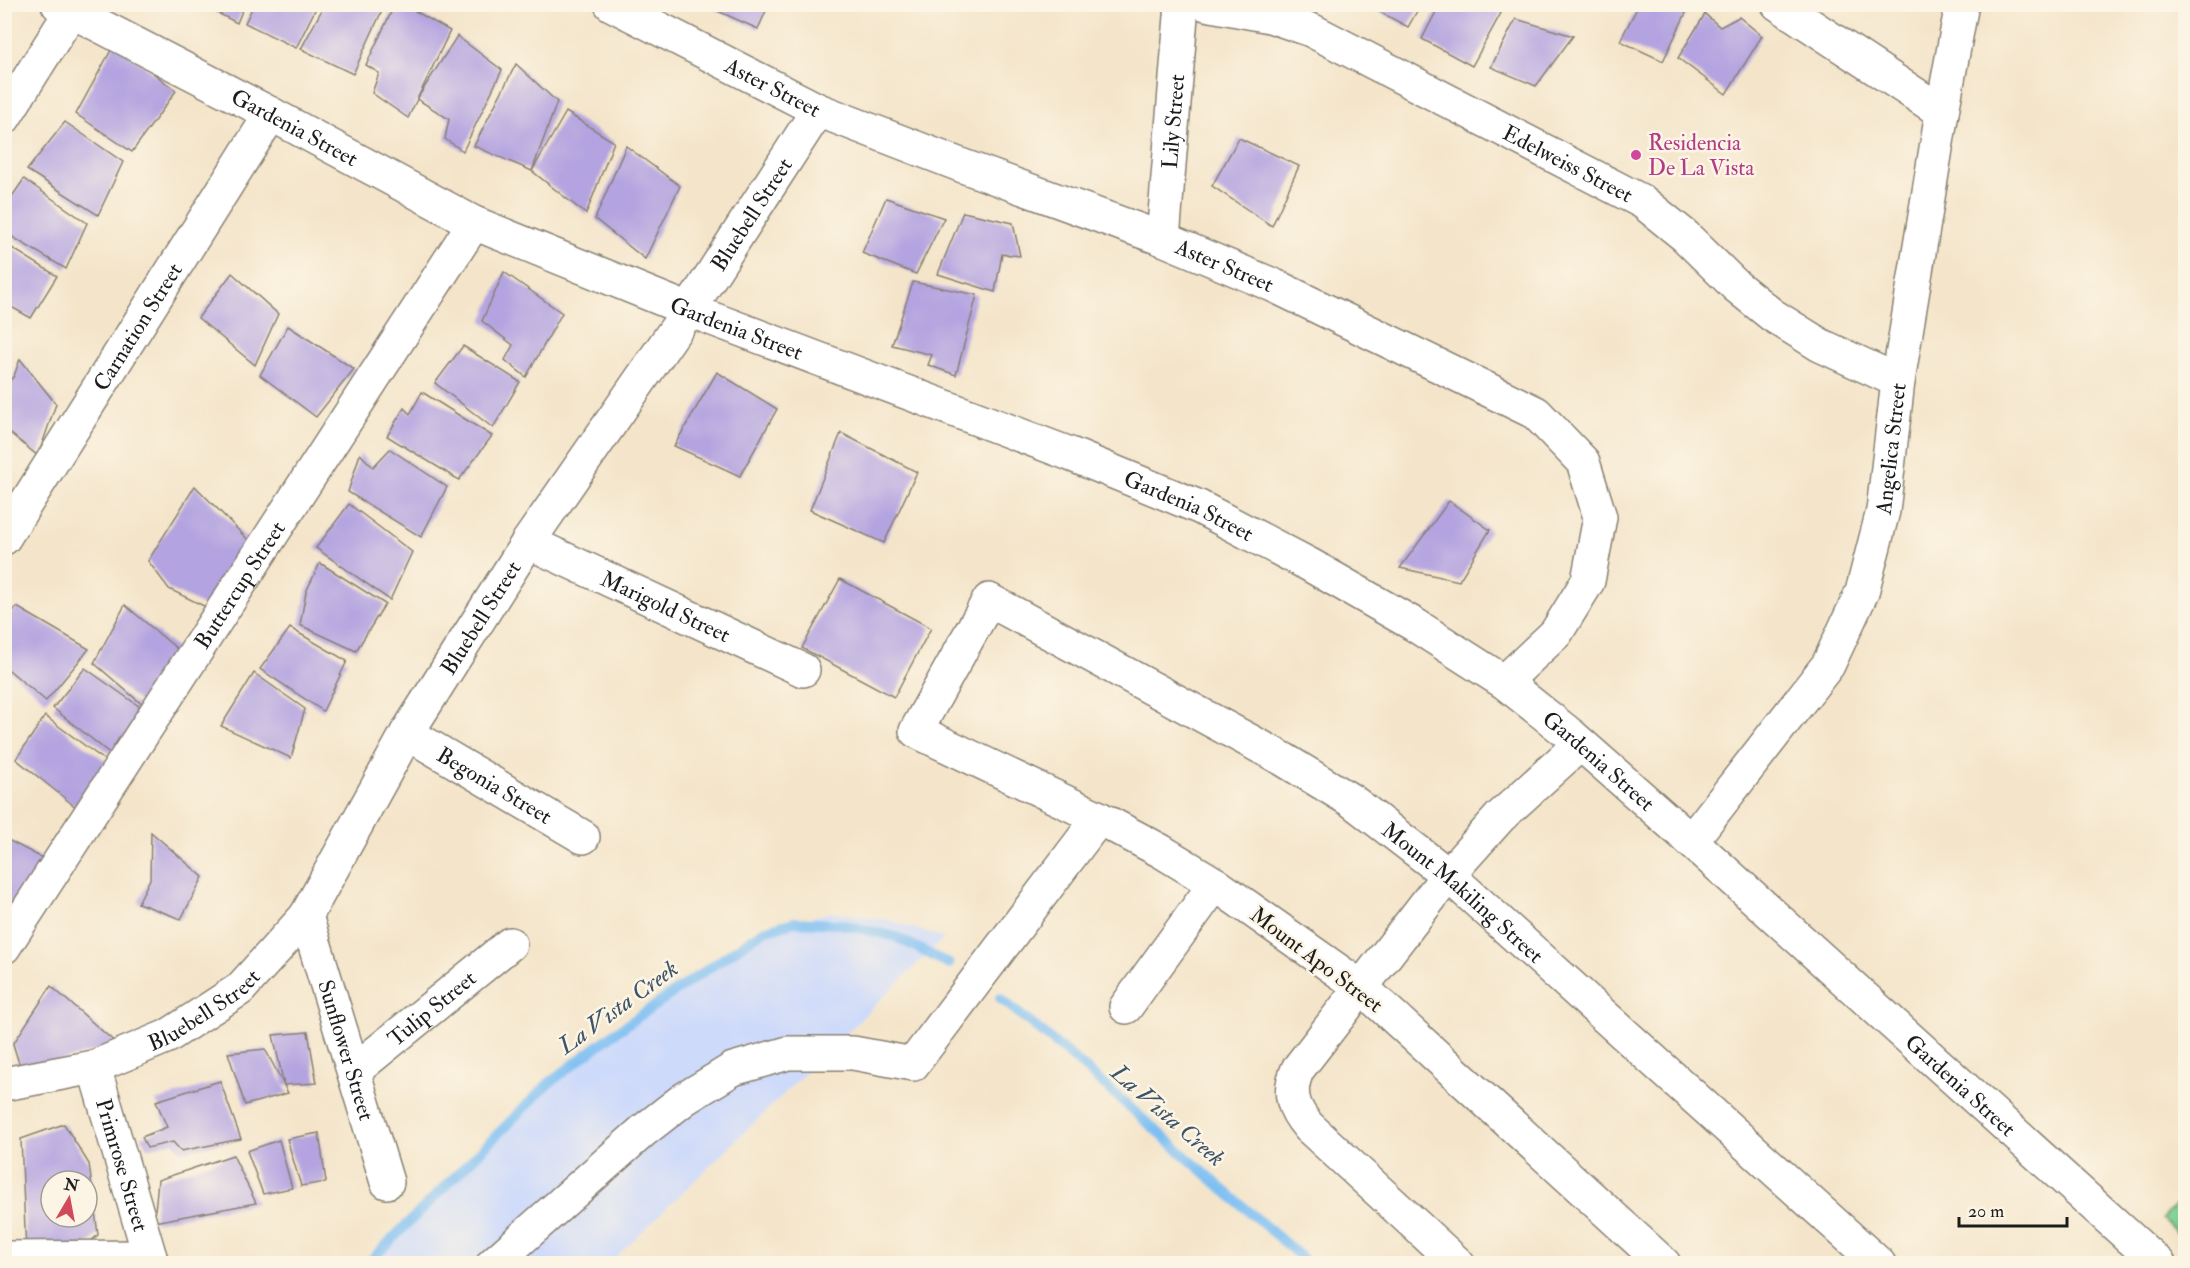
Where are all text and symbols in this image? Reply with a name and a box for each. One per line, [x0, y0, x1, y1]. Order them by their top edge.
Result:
street label: Aster Street [719, 51, 825, 124]
street label: Lily Street [1156, 73, 1191, 170]
street label: Gardenia Street [226, 83, 363, 173]
street label: Edelweiss Street [1498, 119, 1637, 209]
place label: Residencia De La Vista [1648, 129, 1755, 182]
marker: Residencia De La Vista [1629, 148, 1643, 162]
street label: Bluebell Street [705, 153, 799, 277]
street label: Aster Street [1170, 233, 1278, 299]
street label: Carnation Street [87, 258, 189, 396]
street label: Gardenia Street [666, 291, 807, 367]
street label: Angelica Street [1870, 381, 1913, 517]
street label: Gardenia Street [1120, 465, 1258, 548]
street label: Buttercup Street [188, 516, 292, 654]
street label: Bluebell Street [435, 556, 528, 680]
street label: Marigold Street [596, 565, 735, 649]
street label: Gardenia Street [1537, 705, 1660, 818]
street label: Begonia Street [432, 741, 557, 831]
street label: Mount Makiling Street [1376, 816, 1549, 969]
street label: Mount Apo Street [1244, 901, 1388, 1020]
water label: La Vista Creek [551, 953, 685, 1062]
street label: Bluebell Street [144, 963, 267, 1058]
street label: Tulip Street [382, 964, 482, 1053]
street label: Sunflower Street [311, 977, 380, 1124]
street label: Gardenia Street [1899, 1028, 2021, 1143]
water label: La Vista Creek [1103, 1057, 1231, 1173]
street label: Primrose Street [89, 1095, 155, 1235]
north arrow [39, 1169, 99, 1229]
text: N [62, 1174, 81, 1196]
scale bar [1959, 1190, 2067, 1228]
text: 20 m [1968, 1200, 2004, 1223]

